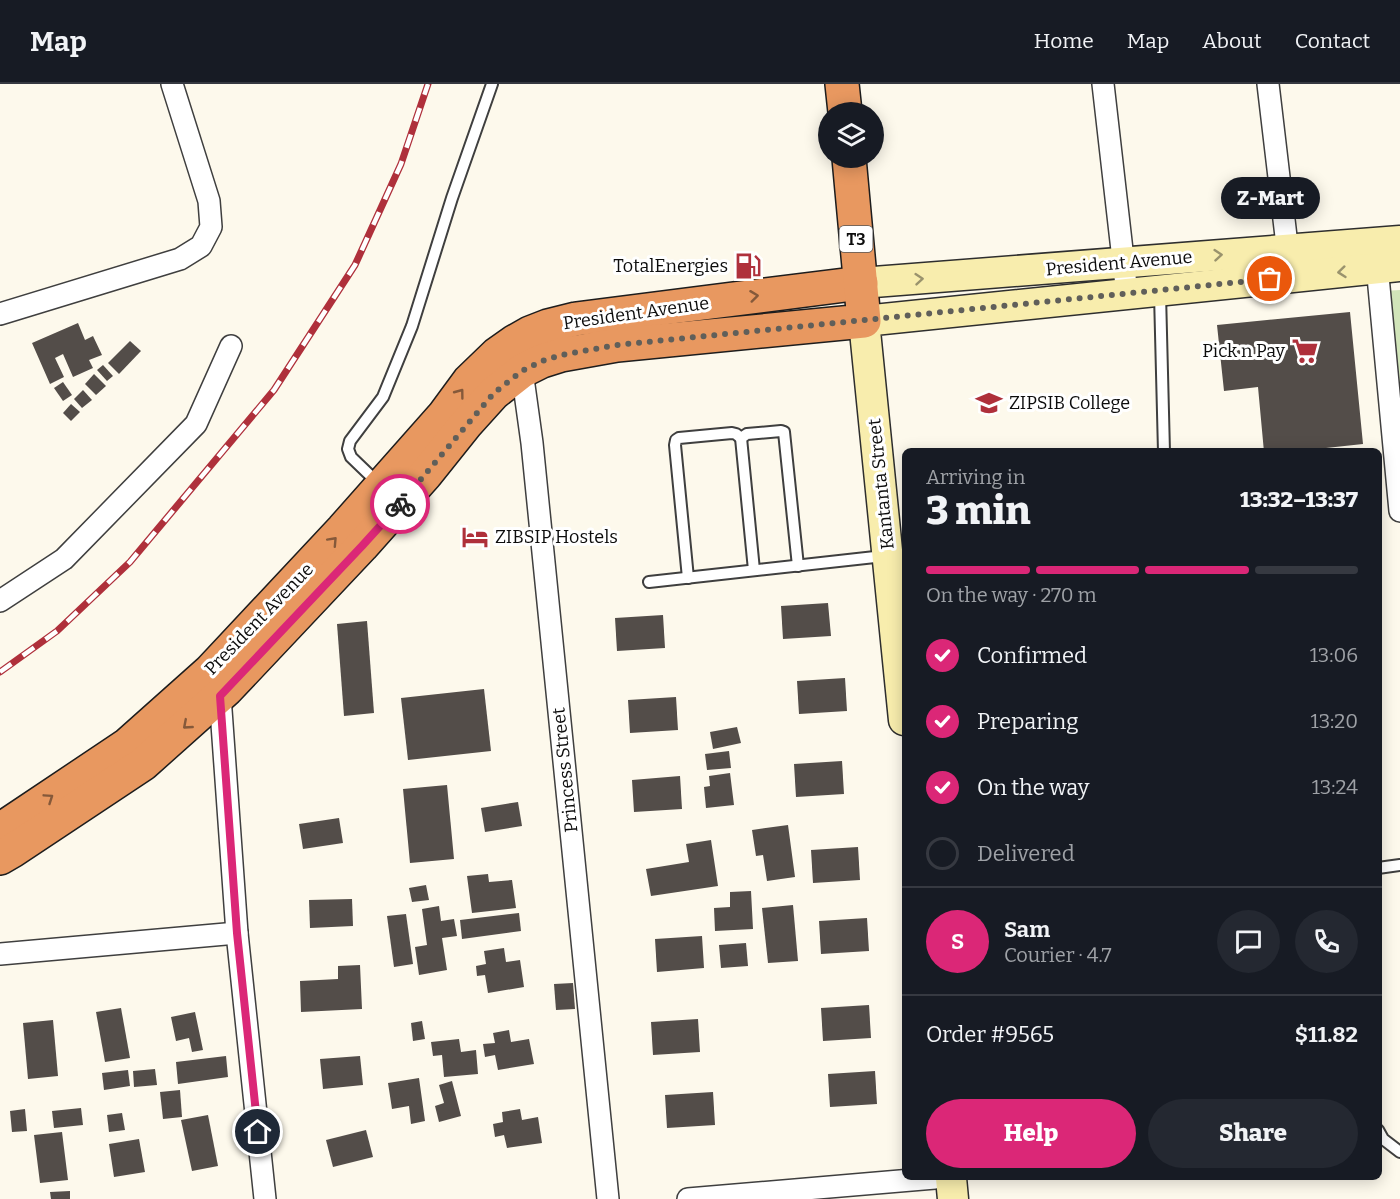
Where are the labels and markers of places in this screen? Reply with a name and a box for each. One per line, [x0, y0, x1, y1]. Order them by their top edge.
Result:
callout: Z-Mart [1220, 177, 1320, 219]
fuel station icon: TotalEnergies [733, 251, 763, 281]
pin [1244, 253, 1295, 304]
place label: TotalEnergies [613, 255, 728, 277]
supermarket icon: Pick n Pay [1290, 336, 1320, 366]
place label: Pick n Pay [1202, 340, 1285, 362]
school or university icon: ZIPSIB College [974, 388, 1004, 418]
place label: ZIPSIB College [1009, 392, 1130, 414]
hotel icon: ZIBSIP Hostels [460, 522, 490, 552]
place label: ZIBSIP Hostels [495, 526, 618, 548]
pin [232, 1106, 283, 1157]

